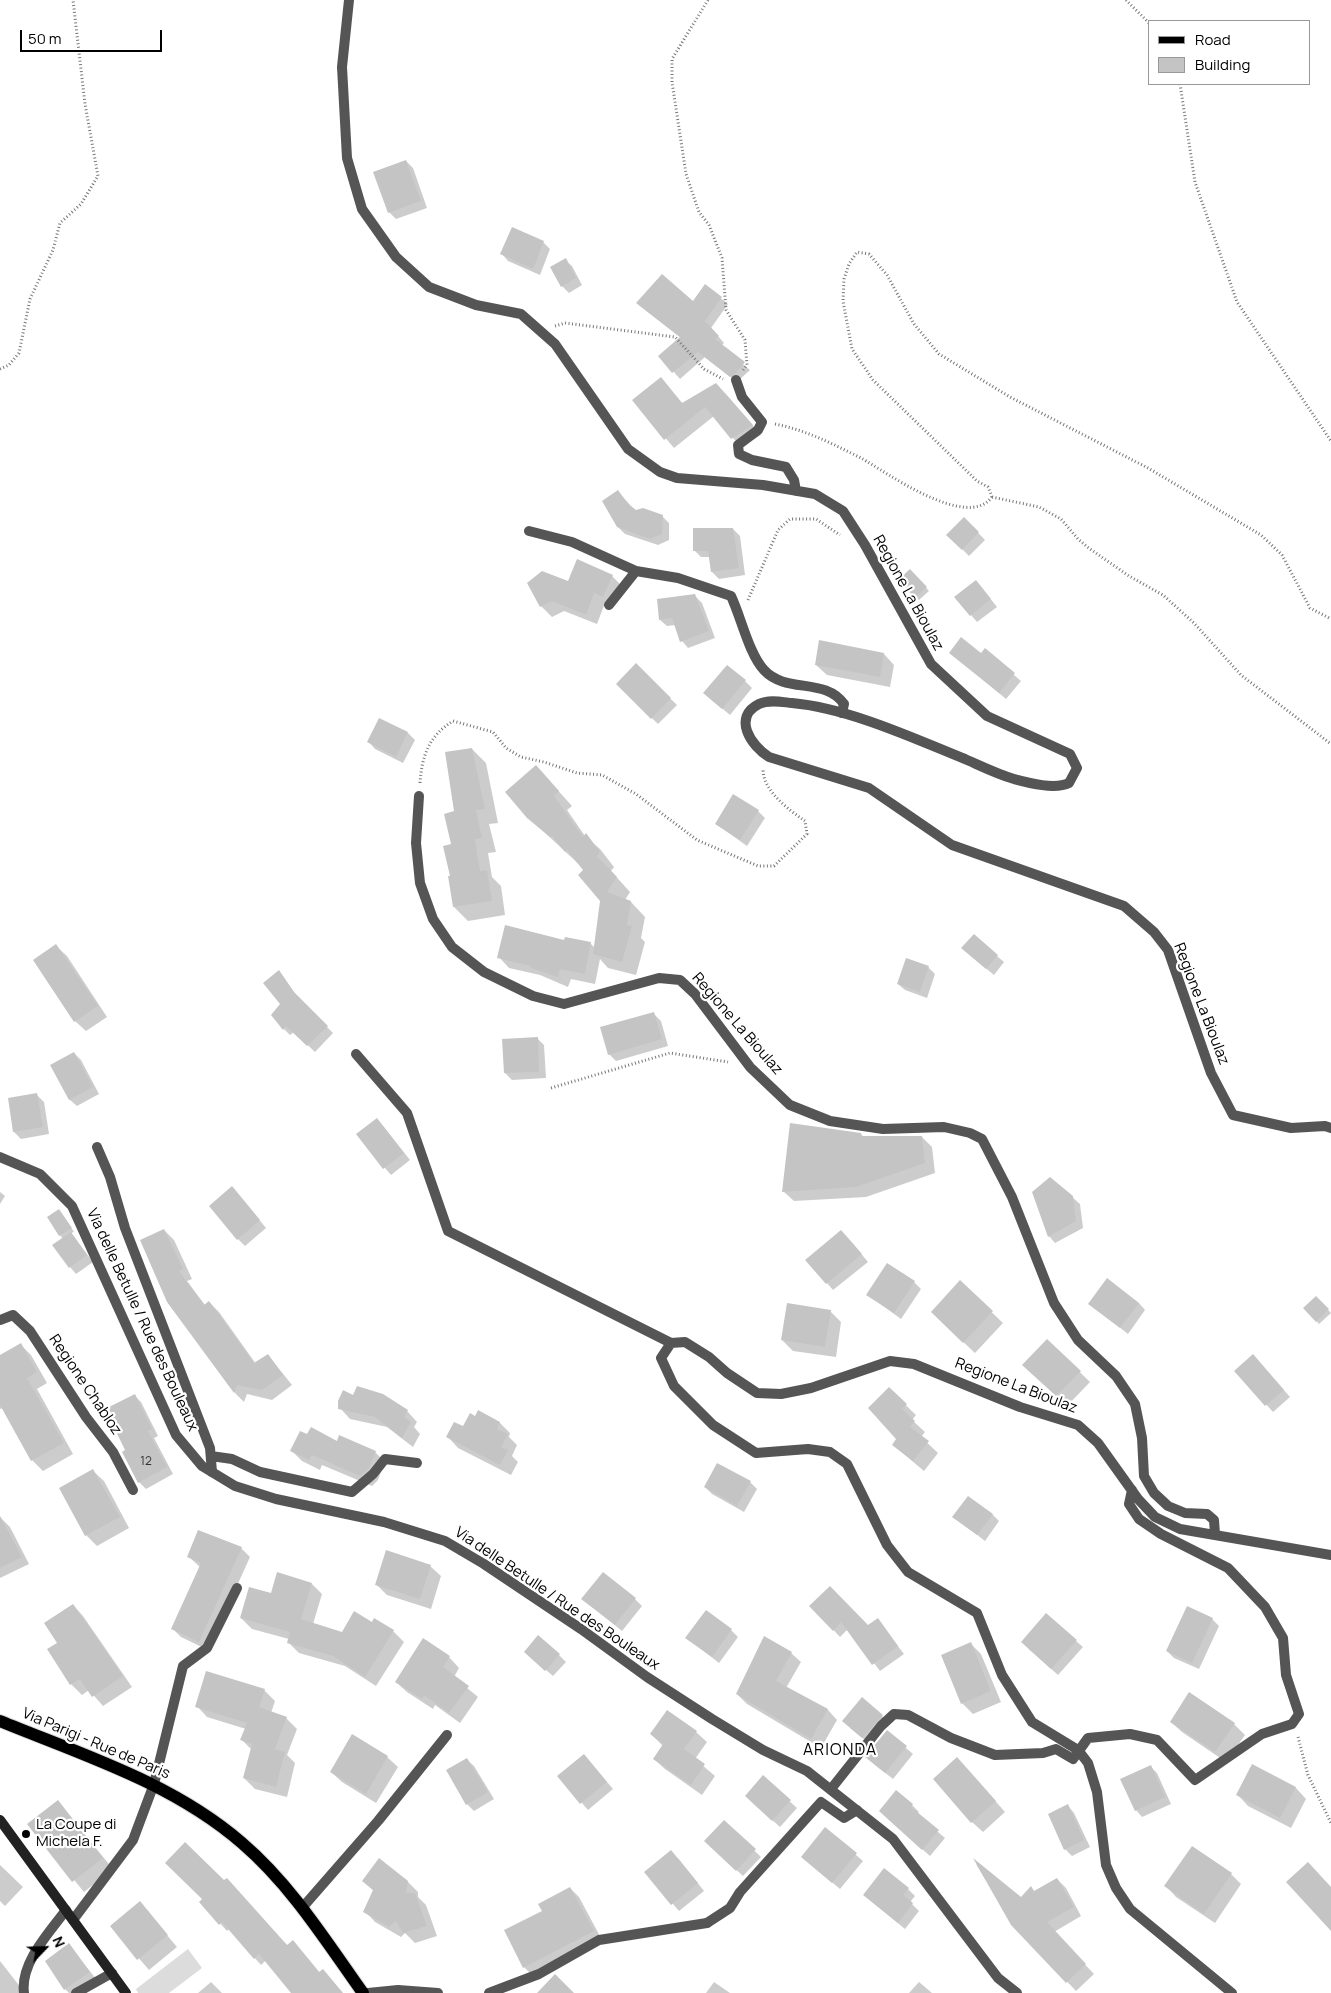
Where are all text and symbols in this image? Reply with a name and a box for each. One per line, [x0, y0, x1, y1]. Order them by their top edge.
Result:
scale bar [22, 20, 165, 52]
legend [1148, 20, 1311, 85]
text: 50 m [28, 28, 62, 49]
text: Road [1195, 29, 1231, 50]
text: Building [1195, 54, 1250, 75]
street label: Regione La Bioulaz [869, 532, 947, 654]
street label: Regione La Bioulaz [1169, 940, 1233, 1068]
street label: Regione La Bioulaz [688, 969, 786, 1079]
street label: Via delle Betulle / Rue des Bouleaux [82, 1206, 202, 1434]
street label: Regione Chabloz [45, 1331, 125, 1439]
street label: Regione La Bioulaz [952, 1354, 1080, 1418]
house number: 12 [140, 1455, 152, 1469]
street label: Via delle Betulle / Rue des Bouleaux [451, 1523, 663, 1675]
street label: Via Parigi - Rue de Paris [19, 1705, 173, 1783]
district label: ARIONDA [802, 1741, 878, 1761]
place label: La Coupe di Michela F. [36, 1816, 117, 1851]
marker: La Coupe di Michela F. [20, 1828, 32, 1840]
north arrow [20, 1923, 70, 1973]
text: N [48, 1933, 70, 1950]

